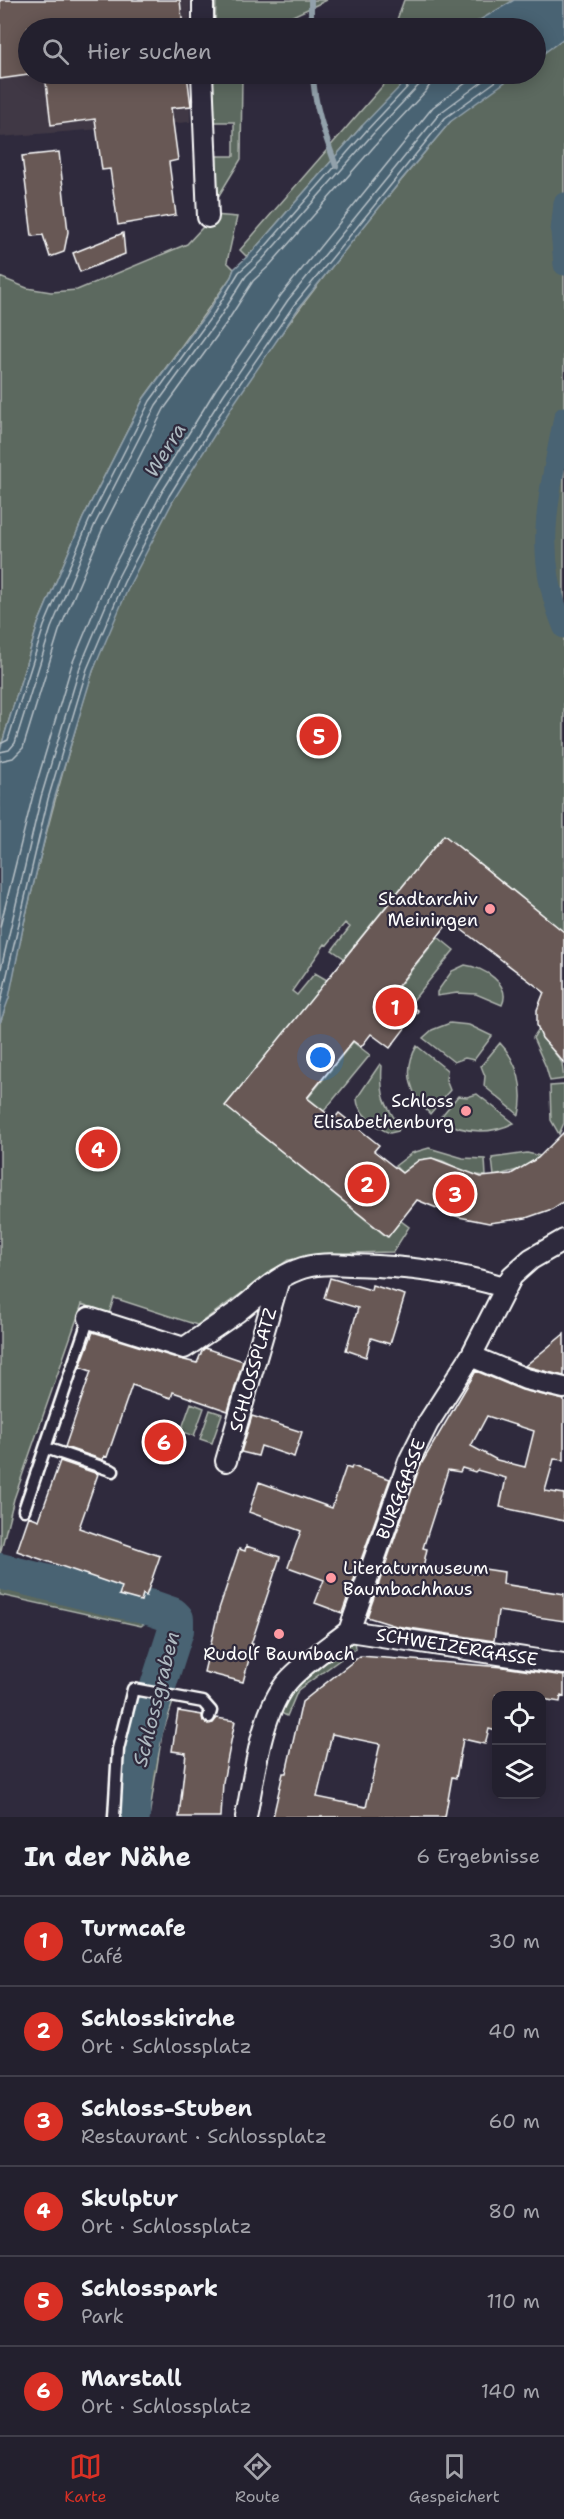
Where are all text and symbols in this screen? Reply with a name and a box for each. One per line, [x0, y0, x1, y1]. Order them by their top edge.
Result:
search box [18, 18, 546, 84]
icon: search [39, 35, 72, 68]
text: Hier suchen [87, 37, 212, 66]
water label: Werra [138, 418, 192, 482]
pin: 5 [300, 714, 338, 758]
place label: Stadtarchiv Meiningen [378, 887, 478, 932]
marker: Stadtarchiv Meiningen [483, 902, 497, 916]
pin: 1 [376, 984, 414, 1030]
your location [306, 1043, 335, 1072]
place label: Schloss Elisabethenburg [313, 1089, 454, 1134]
marker: Schloss Elisabethenburg [459, 1104, 473, 1118]
pin: 4 [78, 1126, 118, 1172]
pin: 2 [348, 1162, 386, 1206]
pin: 3 [436, 1172, 474, 1216]
street label: SCHLOSSPLATZ [224, 1305, 282, 1435]
pin: 6 [144, 1420, 184, 1464]
street label: BURGGASSE [371, 1435, 431, 1543]
place label: Literaturmuseum Baumbachhaus [343, 1556, 489, 1601]
marker: Literaturmuseum Baumbachhaus [324, 1571, 338, 1585]
street label: SCHWEIZERGASSE [374, 1622, 540, 1672]
marker: Rudolf Baumbach [272, 1627, 286, 1641]
water label: Schlossgraben [127, 1629, 185, 1769]
place label: Rudolf Baumbach [203, 1642, 355, 1666]
map controls [492, 1691, 546, 1799]
button: locate [492, 1691, 546, 1745]
button: layers [492, 1745, 546, 1799]
text: In der Nähe [24, 1839, 191, 1874]
text: 6 Ergebnisse [416, 1843, 540, 1869]
text: Turmcafe [81, 1914, 186, 1943]
text: 1 [39, 1928, 48, 1954]
text: 30 m [488, 1928, 540, 1954]
text: Café [81, 1943, 123, 1969]
text: Schlosskirche [81, 2004, 235, 2033]
text: 2 [37, 2018, 51, 2044]
text: 40 m [488, 2018, 540, 2044]
text: Ort · Schlossplatz [81, 2033, 252, 2059]
text: Schloss-Stuben [81, 2094, 252, 2123]
text: 3 [37, 2108, 51, 2134]
text: 60 m [488, 2108, 540, 2134]
text: Restaurant · Schlossplatz [81, 2123, 327, 2149]
text: Skulptur [81, 2184, 178, 2213]
text: 4 [37, 2198, 51, 2224]
text: 80 m [488, 2198, 540, 2224]
text: Ort · Schlossplatz [81, 2213, 252, 2239]
text: Schlosspark [81, 2274, 218, 2303]
text: 5 [37, 2288, 50, 2314]
text: 110 m [486, 2288, 540, 2314]
text: Park [81, 2303, 124, 2329]
text: Marstall [81, 2364, 182, 2393]
text: 6 [37, 2378, 51, 2404]
text: 140 m [481, 2378, 540, 2404]
text: Ort · Schlossplatz [81, 2393, 252, 2419]
tab: Karte [64, 2450, 107, 2507]
tab: Route [235, 2450, 280, 2507]
tab: Gespeichert [409, 2450, 500, 2507]

